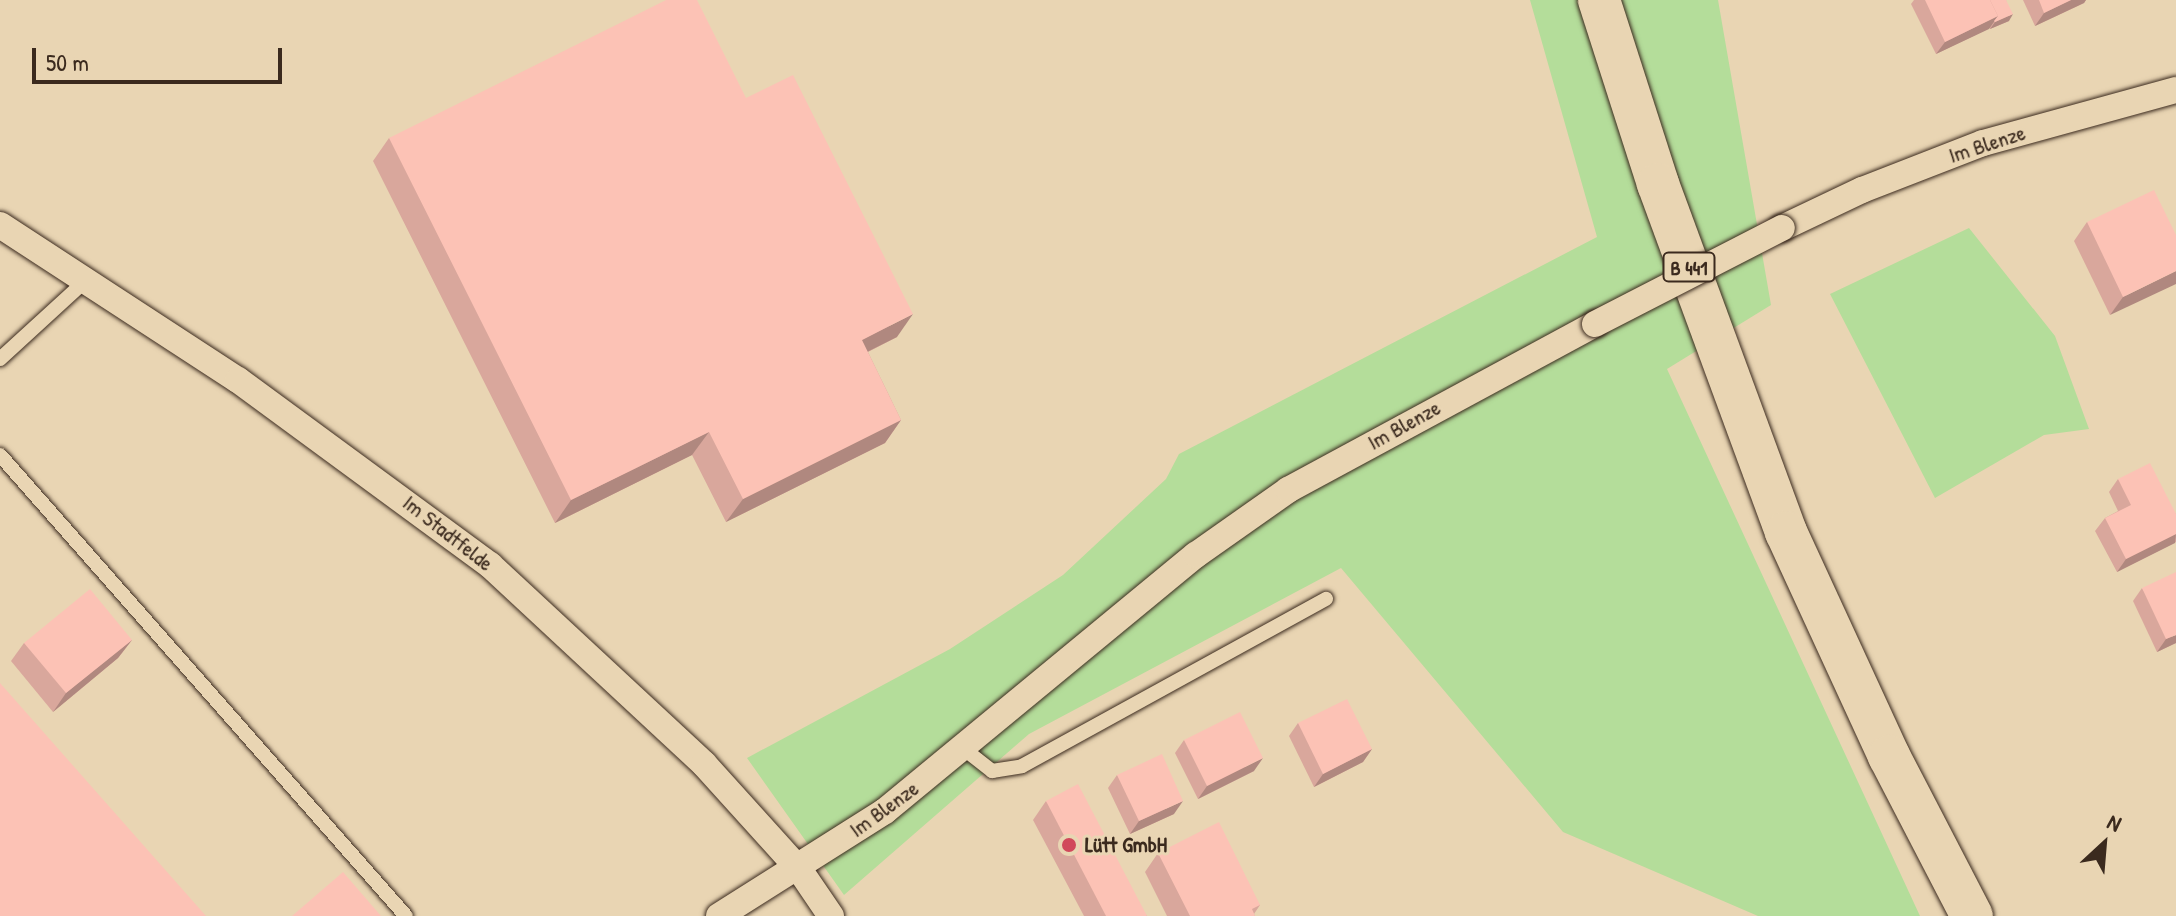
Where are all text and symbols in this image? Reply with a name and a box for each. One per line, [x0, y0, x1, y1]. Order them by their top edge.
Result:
scale bar [36, 32, 286, 82]
text: 50 m [46, 46, 89, 78]
street label: Im Blenze [1945, 119, 2029, 169]
road number: B 441 [1661, 251, 1717, 283]
street label: Im Blenze [1363, 394, 1445, 456]
street label: Im Stadtfelde [398, 490, 498, 576]
street label: Im Blenze [844, 775, 924, 843]
north arrow [2064, 804, 2144, 884]
text: N [2103, 806, 2126, 838]
place label: Lütt GmbH [1085, 832, 1167, 858]
marker: Lütt GmbH [1060, 836, 1078, 854]

